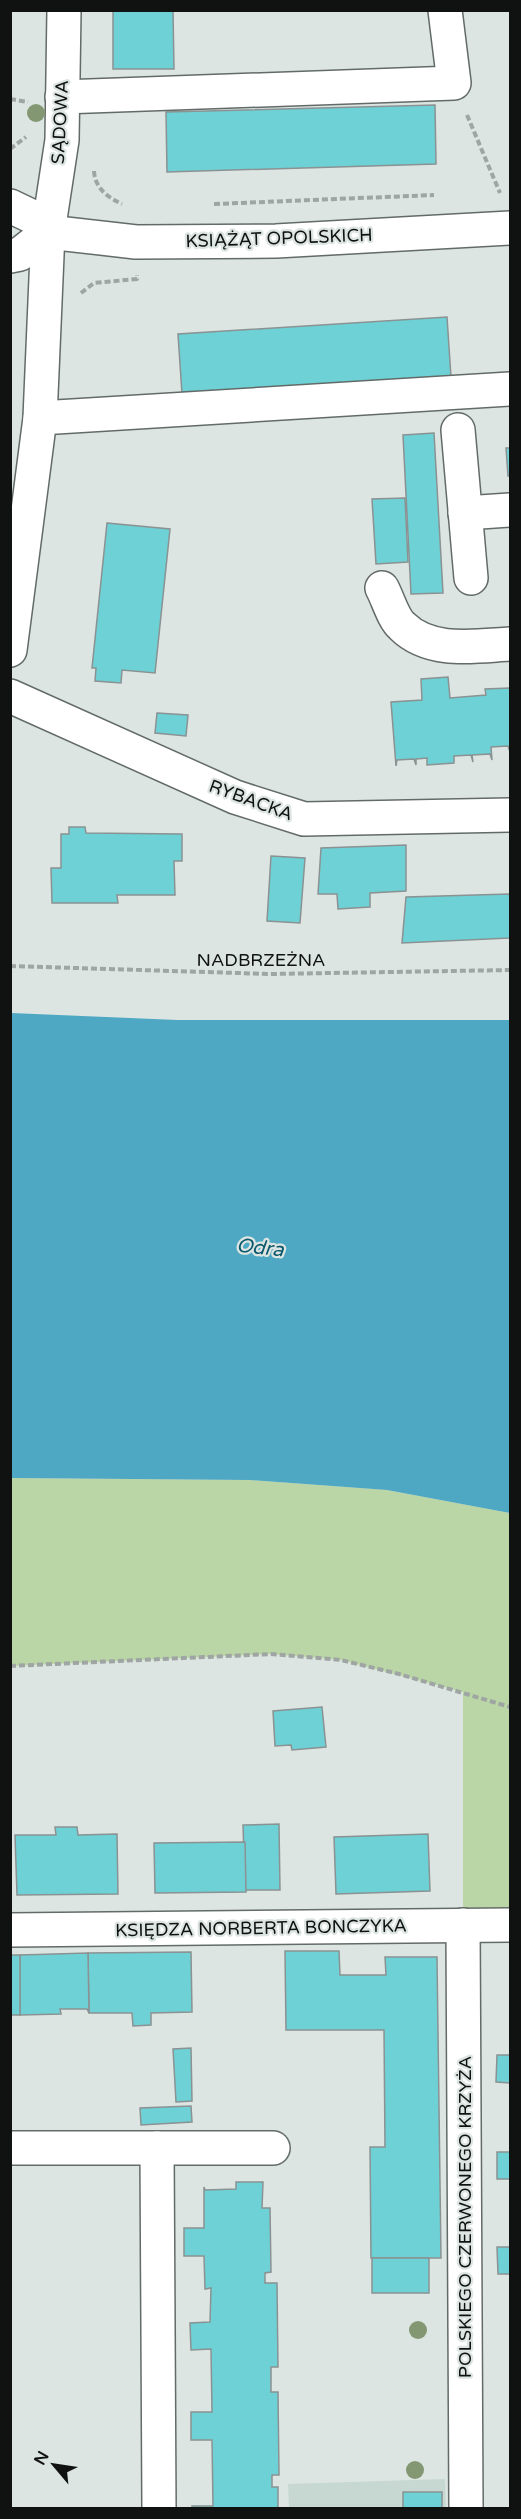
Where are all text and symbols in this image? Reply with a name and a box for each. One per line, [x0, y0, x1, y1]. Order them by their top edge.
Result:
street label: SĄDOWA [47, 79, 73, 165]
street label: KSIĄŻĄT OPOLSKICH [185, 224, 373, 252]
street label: RYBACKA [206, 775, 296, 825]
street label: NADBRZEŻNA [196, 949, 326, 971]
water label: Odra [235, 1234, 285, 1262]
street label: KSIĘDZA NORBERTA BONCZYKA [115, 1914, 407, 1942]
street label: POLSKIEGO CZERWONEGO KRZYŻA [454, 2056, 476, 2378]
north arrow [24, 2435, 84, 2495]
text: N [30, 2448, 54, 2469]

